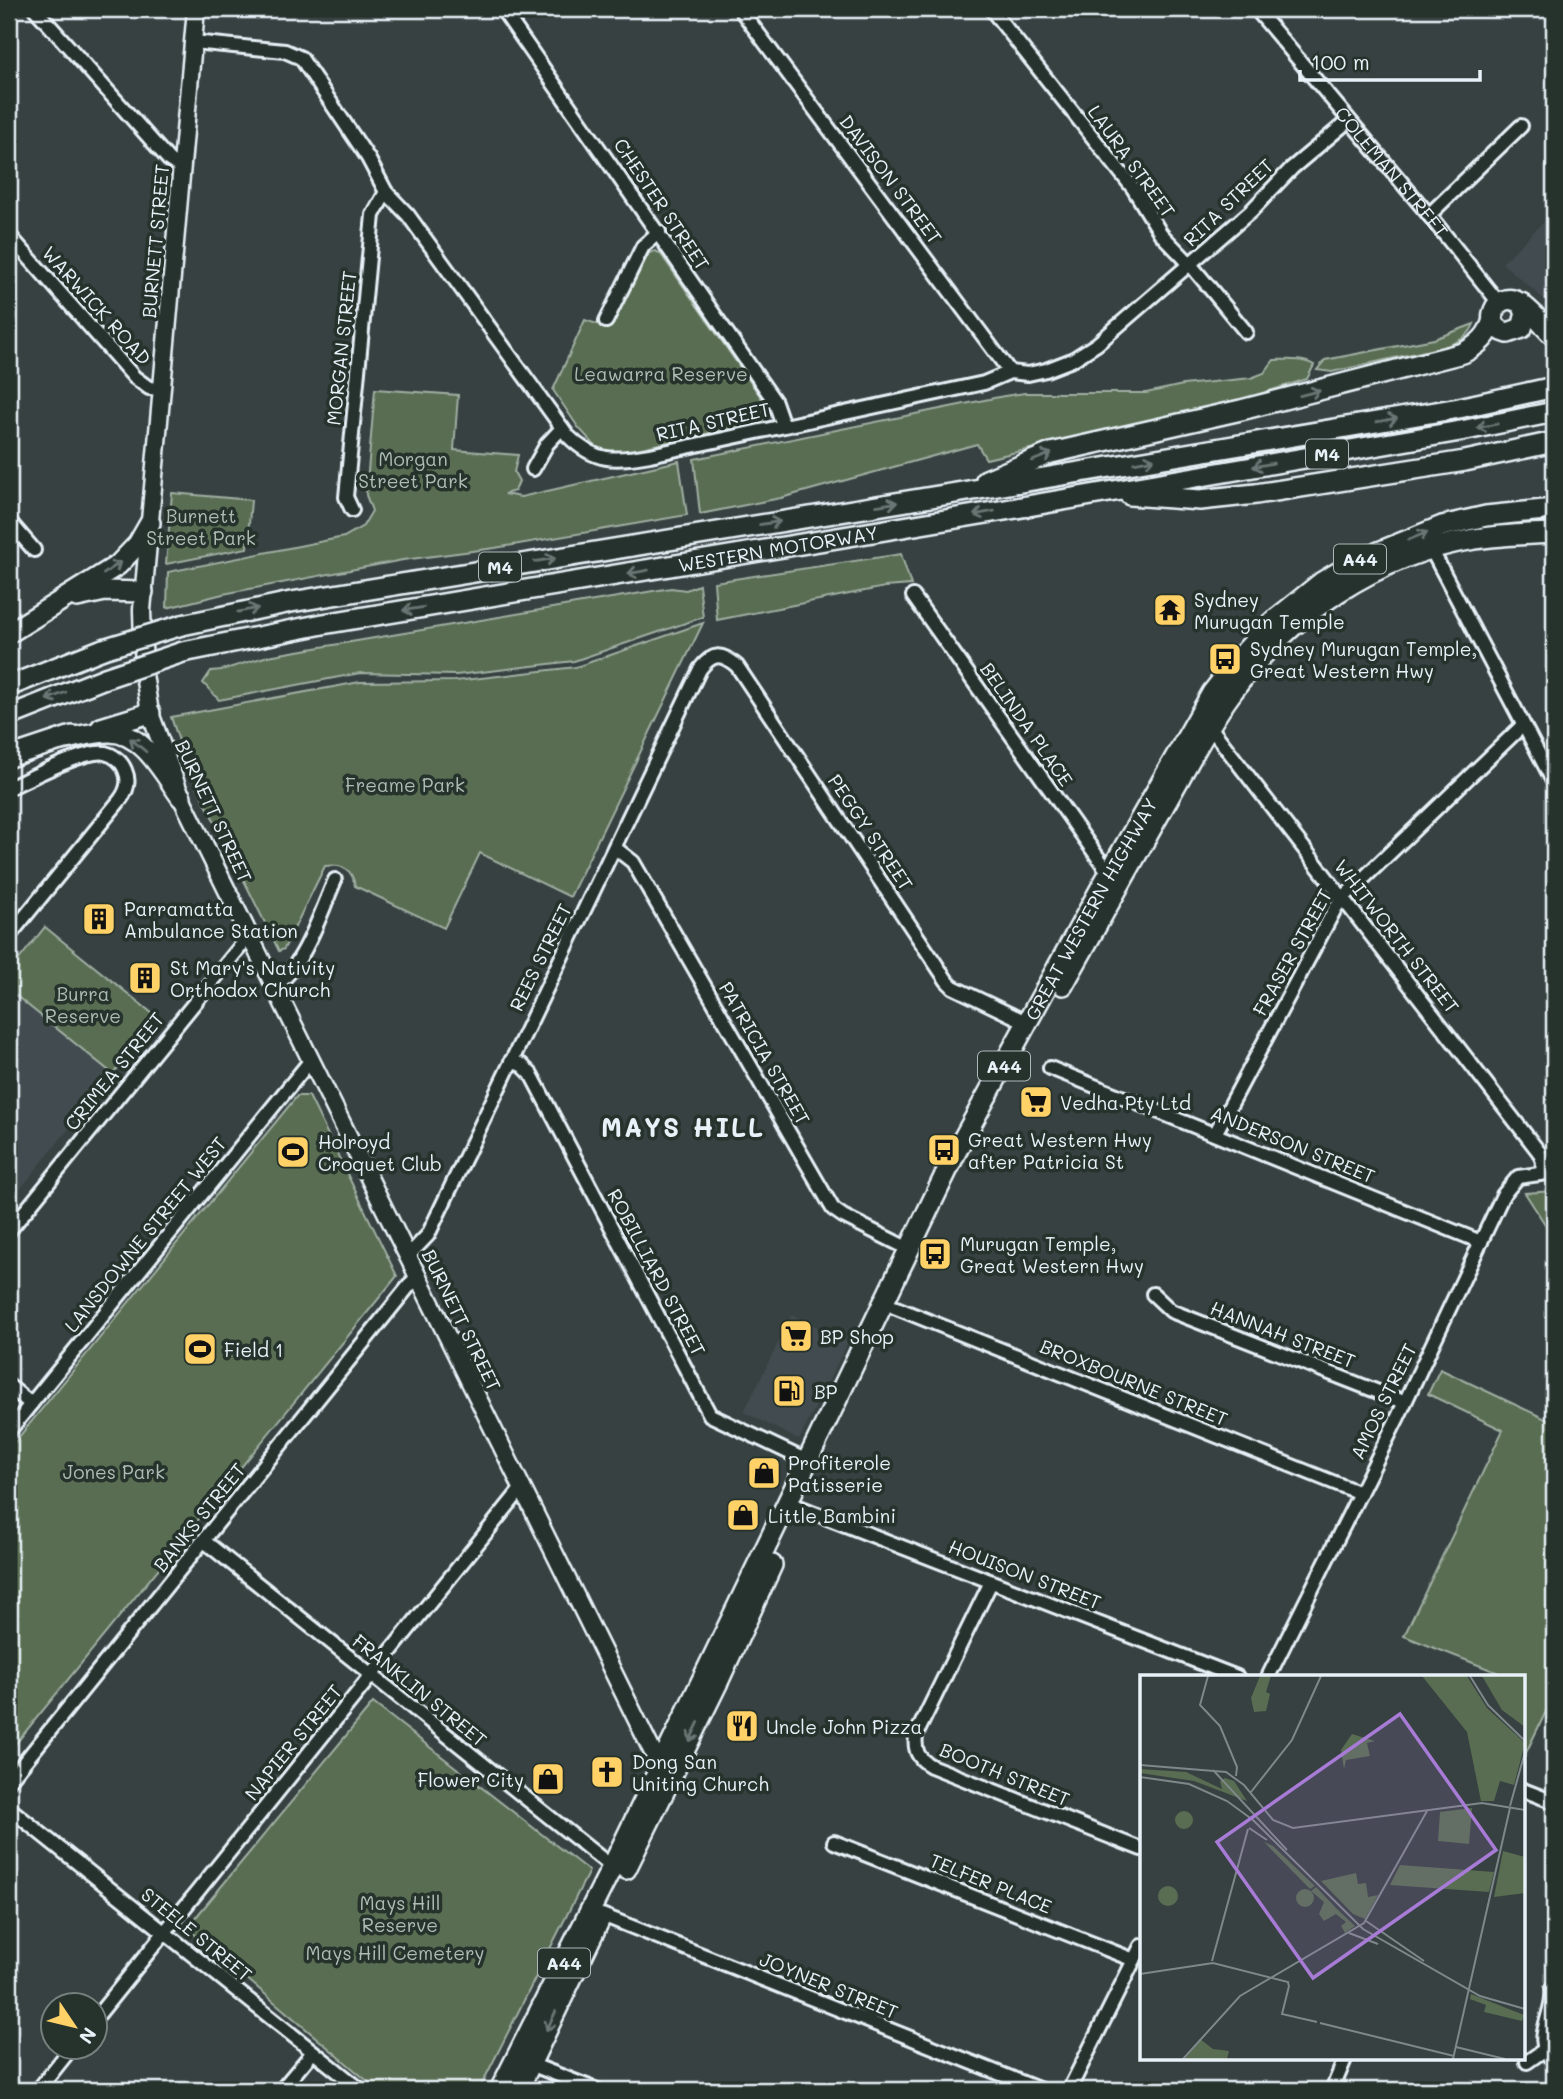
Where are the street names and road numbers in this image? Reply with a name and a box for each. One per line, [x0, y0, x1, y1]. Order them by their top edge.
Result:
street label: LAURA STREET [1083, 100, 1181, 222]
street label: COLEMAN STREET [1330, 101, 1454, 242]
street label: DAVISON STREET [834, 109, 948, 249]
street label: CHESTER STREET [609, 133, 715, 275]
street label: RITA STREET [1178, 153, 1278, 251]
street label: BURNETT STREET [136, 163, 174, 319]
street label: WARWICK ROAD [37, 240, 157, 370]
street label: MORGAN STREET [320, 269, 362, 427]
street label: RITA STREET [654, 396, 772, 446]
road number: M4 [1306, 440, 1348, 468]
street label: WESTERN MOTORWAY [676, 519, 880, 577]
road number: A44 [1334, 544, 1386, 574]
road number: M4 [479, 552, 521, 582]
street label: BELINDA PLACE [975, 657, 1079, 791]
street label: BURNETT STREET [170, 736, 258, 886]
street label: PEGGY STREET [823, 769, 919, 895]
street label: GREAT WESTERN HIGHWAY [1018, 793, 1162, 1024]
street label: WHITWORTH STREET [1329, 854, 1465, 1018]
street label: FRASER STREET [1247, 884, 1337, 1020]
street label: REES STREET [503, 899, 577, 1015]
street label: PATRICIA STREET [714, 977, 816, 1129]
street label: CRIMEA STREET [59, 1007, 169, 1135]
road number: A44 [978, 1051, 1030, 1080]
street label: ANDERSON STREET [1207, 1100, 1379, 1188]
street label: LANSDOWNE STREET WEST [58, 1131, 232, 1337]
street label: ROBILLIARD STREET [602, 1184, 712, 1360]
street label: BURNETT STREET [417, 1245, 507, 1395]
street label: HANNAH STREET [1207, 1295, 1359, 1373]
street label: BROXBOURNE STREET [1037, 1333, 1231, 1431]
street label: AMOS STREET [1344, 1339, 1422, 1463]
street label: BANKS STREET [147, 1457, 251, 1577]
street label: HOUISON STREET [945, 1533, 1105, 1615]
street label: FRANKLIN STREET [348, 1628, 492, 1752]
street label: NAPIER STREET [239, 1679, 347, 1805]
street label: BOOTH STREET [936, 1737, 1074, 1811]
street label: TELFER PLACE [926, 1847, 1056, 1919]
street label: STEELE STREET [136, 1882, 258, 1986]
street label: JOYNER STREET [756, 1946, 902, 2024]
road number: A44 [538, 1949, 590, 1978]

